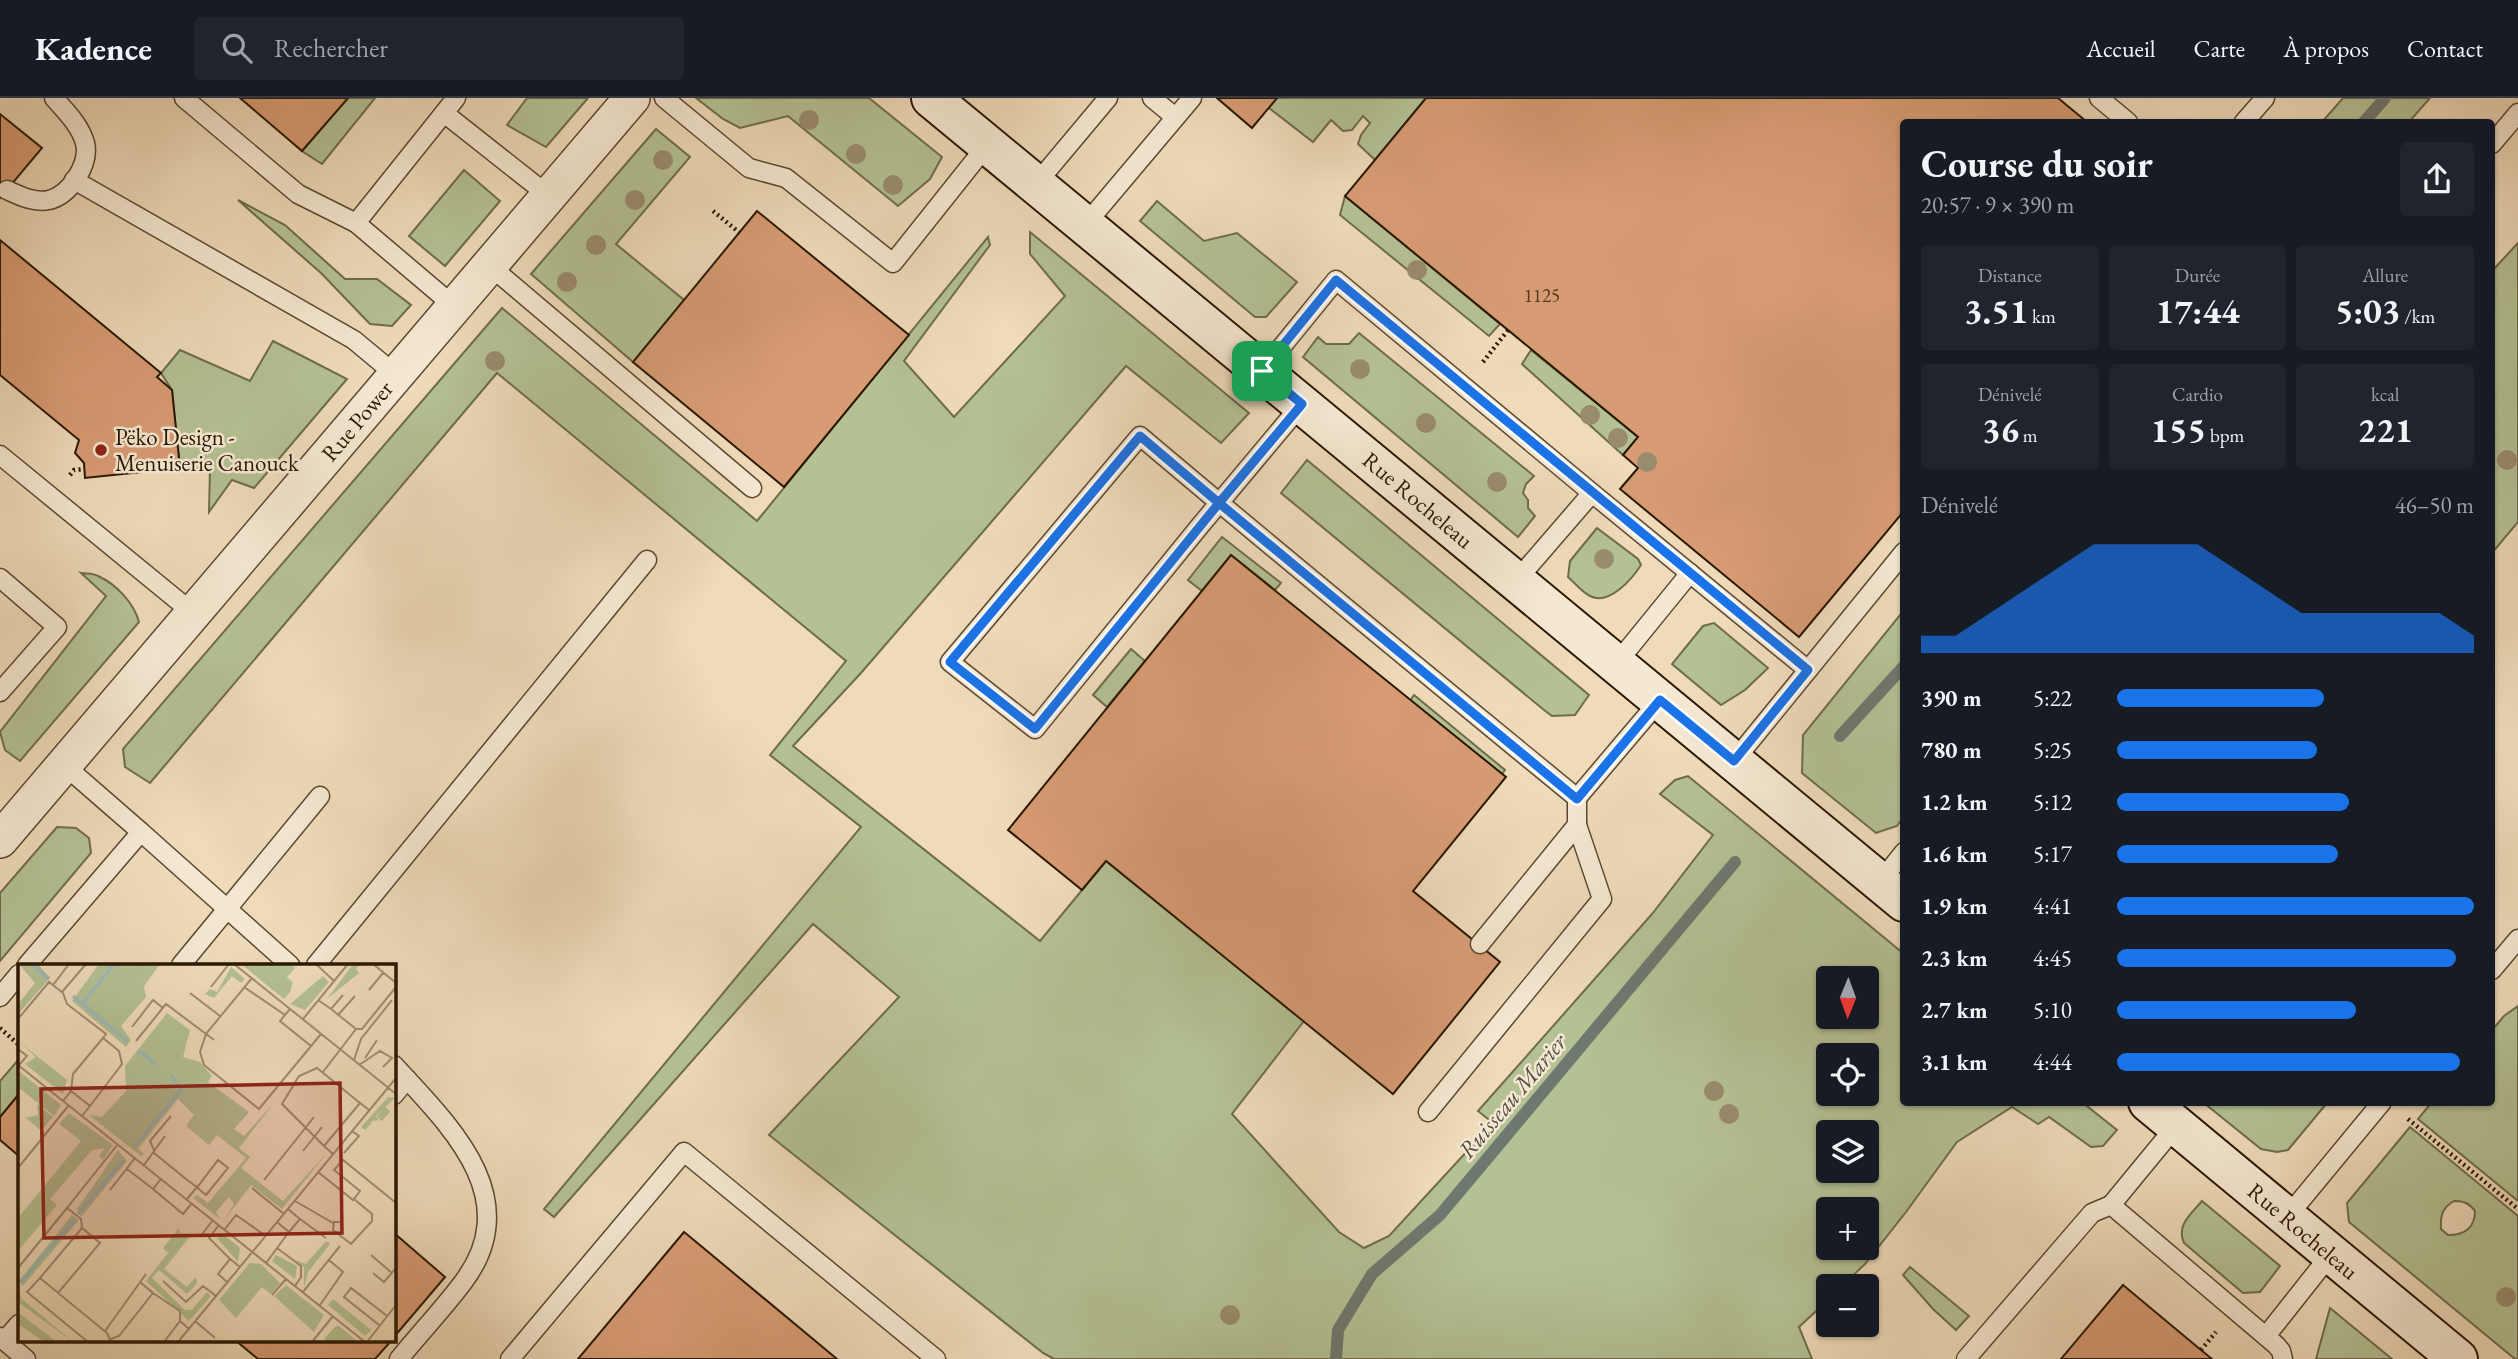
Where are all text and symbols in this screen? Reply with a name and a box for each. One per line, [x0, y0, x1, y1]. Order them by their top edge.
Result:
search box [194, 17, 684, 80]
text: Kadence [35, 27, 152, 70]
icon: search [218, 29, 256, 67]
text: Rechercher [274, 31, 388, 65]
text: Accueil [2086, 33, 2156, 64]
text: Carte [2194, 33, 2245, 64]
text: À propos [2283, 33, 2369, 64]
text: Contact [2407, 33, 2483, 64]
text: Course du soir [1921, 139, 2153, 188]
button: share [2400, 142, 2474, 216]
text: 20:57 · 9 × 390 m [1921, 190, 2074, 220]
text: Distance [1978, 263, 2042, 288]
text: Durée [2175, 263, 2220, 288]
text: Allure [2362, 263, 2408, 288]
house number: 1125 [1524, 283, 1560, 308]
text: 3.51 [1964, 288, 2028, 333]
text: 17:44 [2156, 288, 2239, 333]
text: 5:03 [2335, 288, 2400, 333]
text: km [2028, 304, 2056, 329]
text: /km [2400, 304, 2435, 329]
pin [1232, 341, 1292, 401]
icon: arrive [1243, 352, 1281, 390]
street label: Rue Power [314, 374, 400, 468]
text: Dénivelé [1978, 382, 2042, 407]
text: Cardio [2172, 382, 2223, 407]
text: kcal [2371, 382, 2399, 407]
text: 36 [1982, 407, 2019, 452]
text: 155 [2151, 407, 2206, 452]
text: 221 [2357, 407, 2413, 452]
place label: Pëko Design - Menuiserie Canouck [115, 422, 300, 478]
text: m [2019, 423, 2038, 448]
text: bpm [2206, 423, 2244, 448]
marker: Pëko Design - Menuiserie Canouck [93, 442, 109, 458]
street label: Rue Rocheleau [1356, 445, 1480, 555]
text: Dénivelé [1921, 490, 1998, 520]
text: 46–50 m [2395, 490, 2474, 520]
text: 390 m [1921, 683, 1982, 713]
text: 5:22 [2033, 683, 2072, 713]
text: 780 m [1921, 735, 1982, 765]
text: 5:25 [2033, 735, 2072, 765]
text: 1.2 km [1921, 787, 1988, 817]
text: 5:12 [2033, 787, 2072, 817]
text: 1.6 km [1921, 839, 1988, 869]
text: 5:17 [2033, 839, 2072, 869]
text: 1.9 km [1921, 891, 1988, 921]
text: 4:41 [2033, 891, 2072, 921]
text: 2.3 km [1921, 943, 1988, 973]
text: 4:45 [2033, 943, 2072, 973]
inset map [18, 964, 396, 1342]
north arrow [1816, 966, 1880, 1029]
map controls [1816, 966, 1879, 1337]
text: 2.7 km [1921, 995, 1988, 1025]
text: 5:10 [2033, 995, 2072, 1025]
water label: Ruisseau Marier [1451, 1026, 1574, 1165]
button: locate [1816, 1043, 1879, 1106]
text: 3.1 km [1921, 1047, 1988, 1077]
text: 4:44 [2033, 1047, 2072, 1077]
button: layers [1816, 1120, 1879, 1183]
street label: Rue Rocheleau [2241, 1176, 2365, 1286]
button: + [1816, 1197, 1879, 1260]
button: − [1816, 1274, 1879, 1337]

